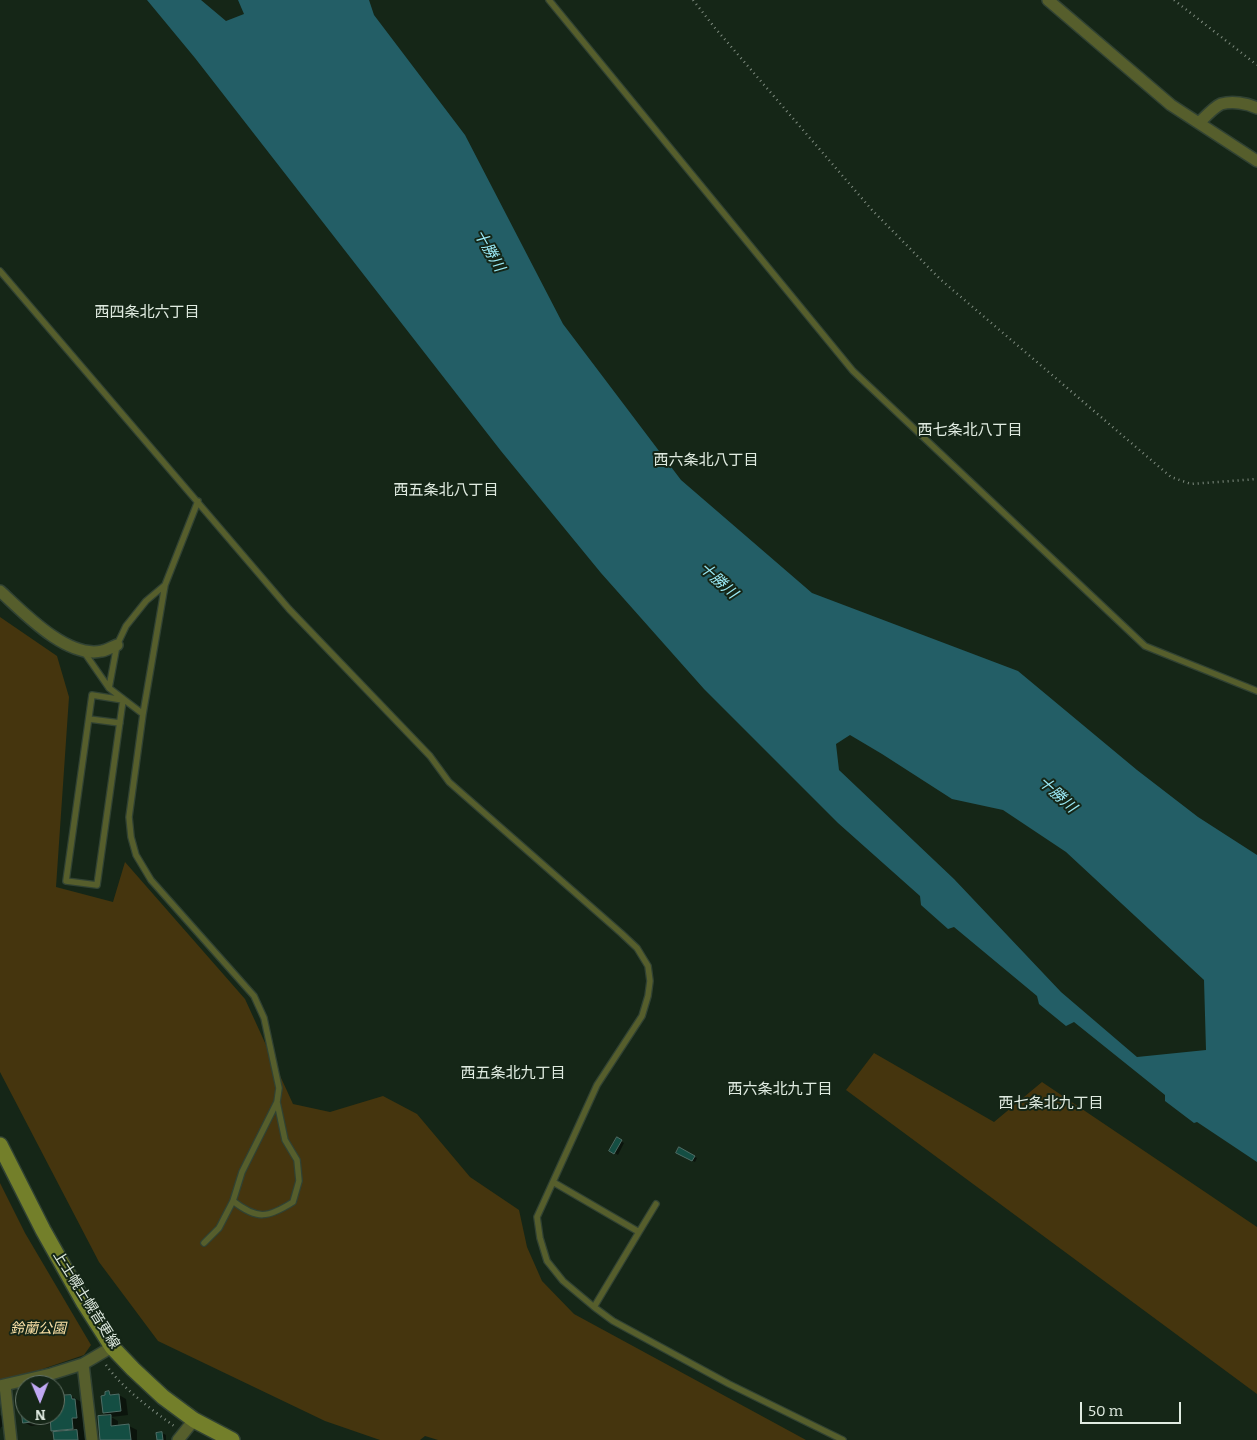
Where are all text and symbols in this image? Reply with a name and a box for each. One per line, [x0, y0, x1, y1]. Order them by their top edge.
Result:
water label: 十勝川 [470, 227, 508, 275]
district label: 西四条北六丁目 [95, 304, 199, 322]
district label: 西七条北八丁目 [918, 422, 1022, 440]
district label: 西六条北八丁目 [654, 452, 758, 470]
district label: 西五条北八丁目 [394, 482, 498, 500]
water label: 十勝川 [695, 559, 741, 603]
water label: 十勝川 [1034, 773, 1080, 817]
district label: 西五条北九丁目 [461, 1065, 565, 1083]
district label: 西六条北九丁目 [728, 1081, 832, 1099]
district label: 西七条北九丁目 [999, 1095, 1103, 1113]
street label: 上士幌士幌音更線 [49, 1248, 123, 1352]
park label: 鈴蘭公園 [10, 1321, 66, 1337]
north arrow [15, 1375, 65, 1425]
scale bar [1082, 1392, 1183, 1424]
text: 50 m [1088, 1402, 1123, 1420]
text: N [35, 1406, 46, 1423]

